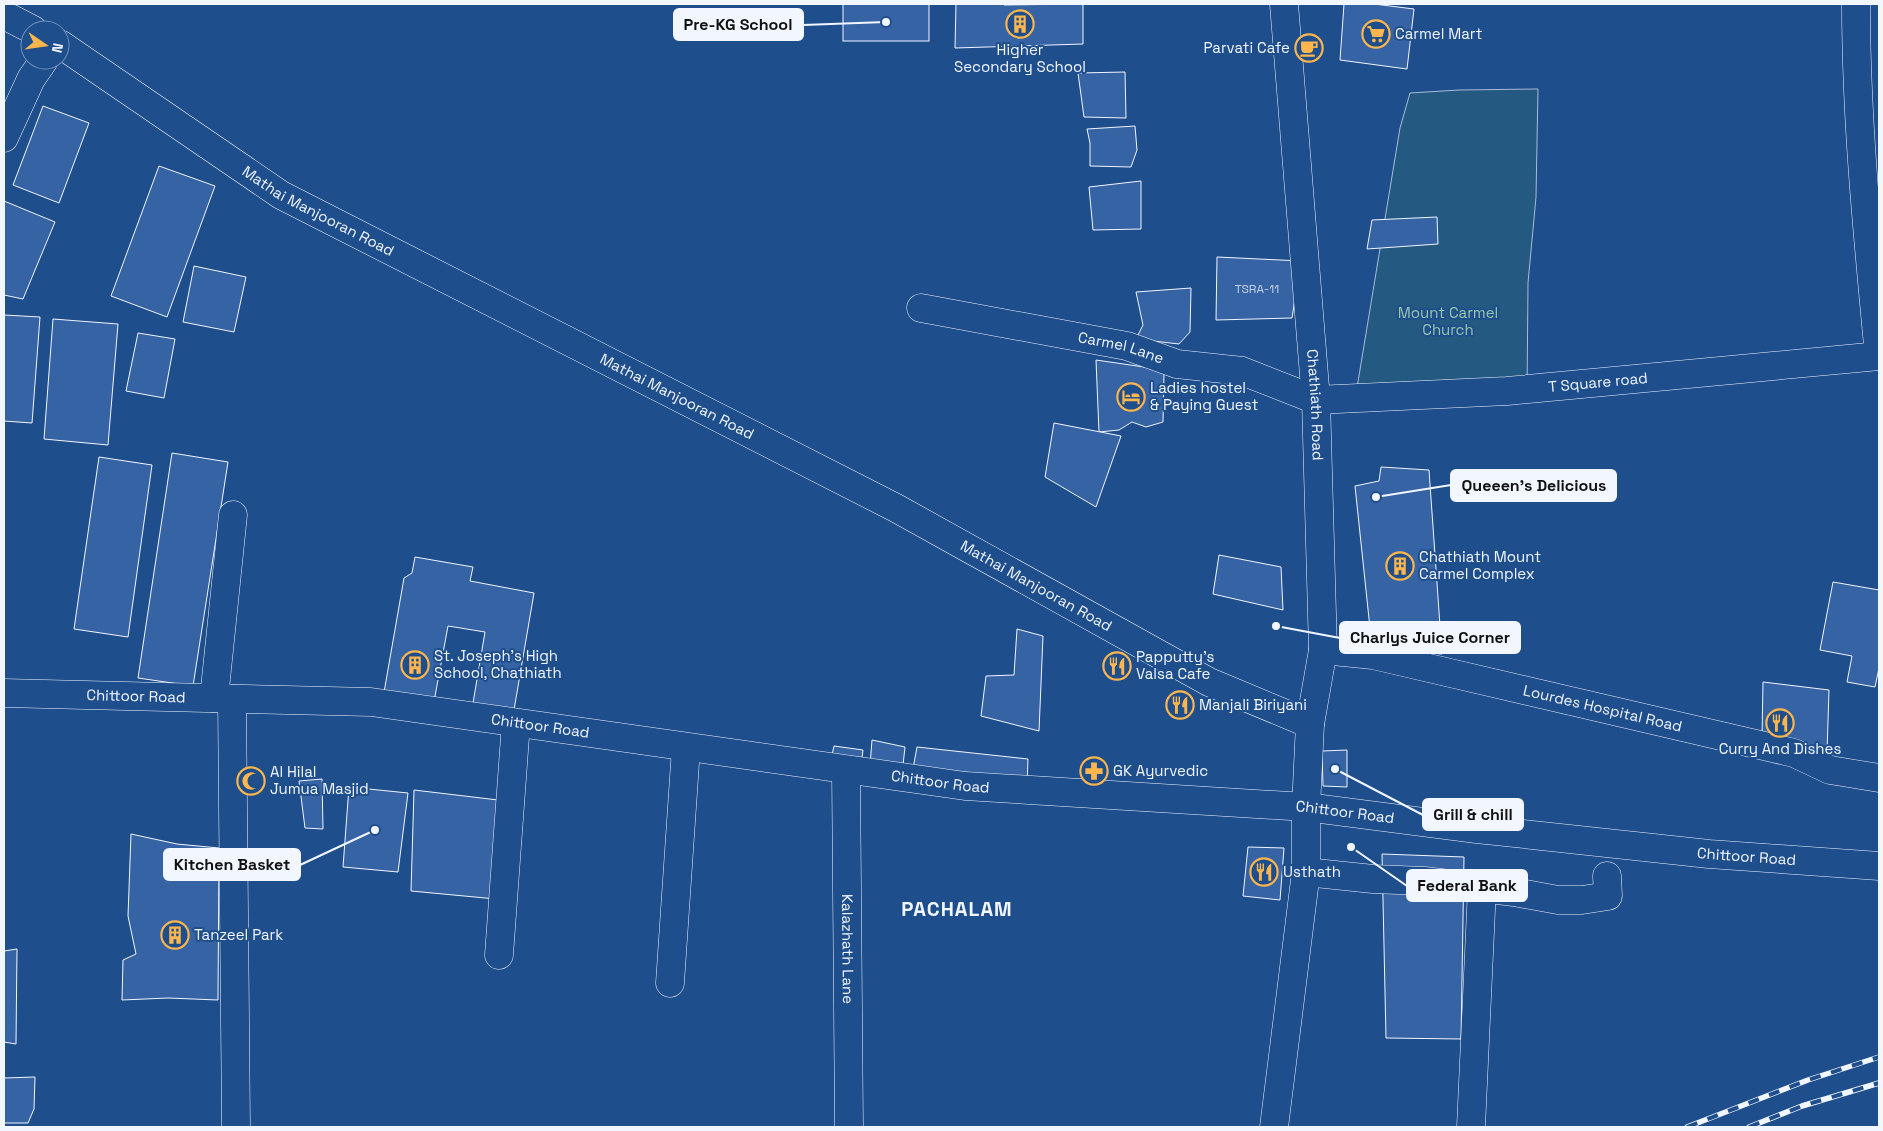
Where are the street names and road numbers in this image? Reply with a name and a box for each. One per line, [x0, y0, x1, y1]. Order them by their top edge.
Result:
street label: Mathai Manjooran Road [239, 161, 397, 260]
street label: Carmel Lane [1077, 327, 1167, 368]
street label: Chathiath Road [1303, 348, 1328, 461]
street label: Mathai Manjooran Road [597, 349, 758, 443]
street label: T Square road [1547, 368, 1648, 396]
street label: Mathai Manjooran Road [957, 536, 1115, 635]
street label: Lourdes Hospital Road [1521, 680, 1684, 736]
street label: Chittoor Road [86, 685, 186, 706]
street label: Chittoor Road [490, 709, 591, 742]
street label: Chittoor Road [890, 766, 990, 796]
street label: Chittoor Road [1295, 796, 1395, 827]
street label: Chittoor Road [1696, 843, 1797, 869]
street label: Kalazhath Lane [838, 894, 858, 1004]

